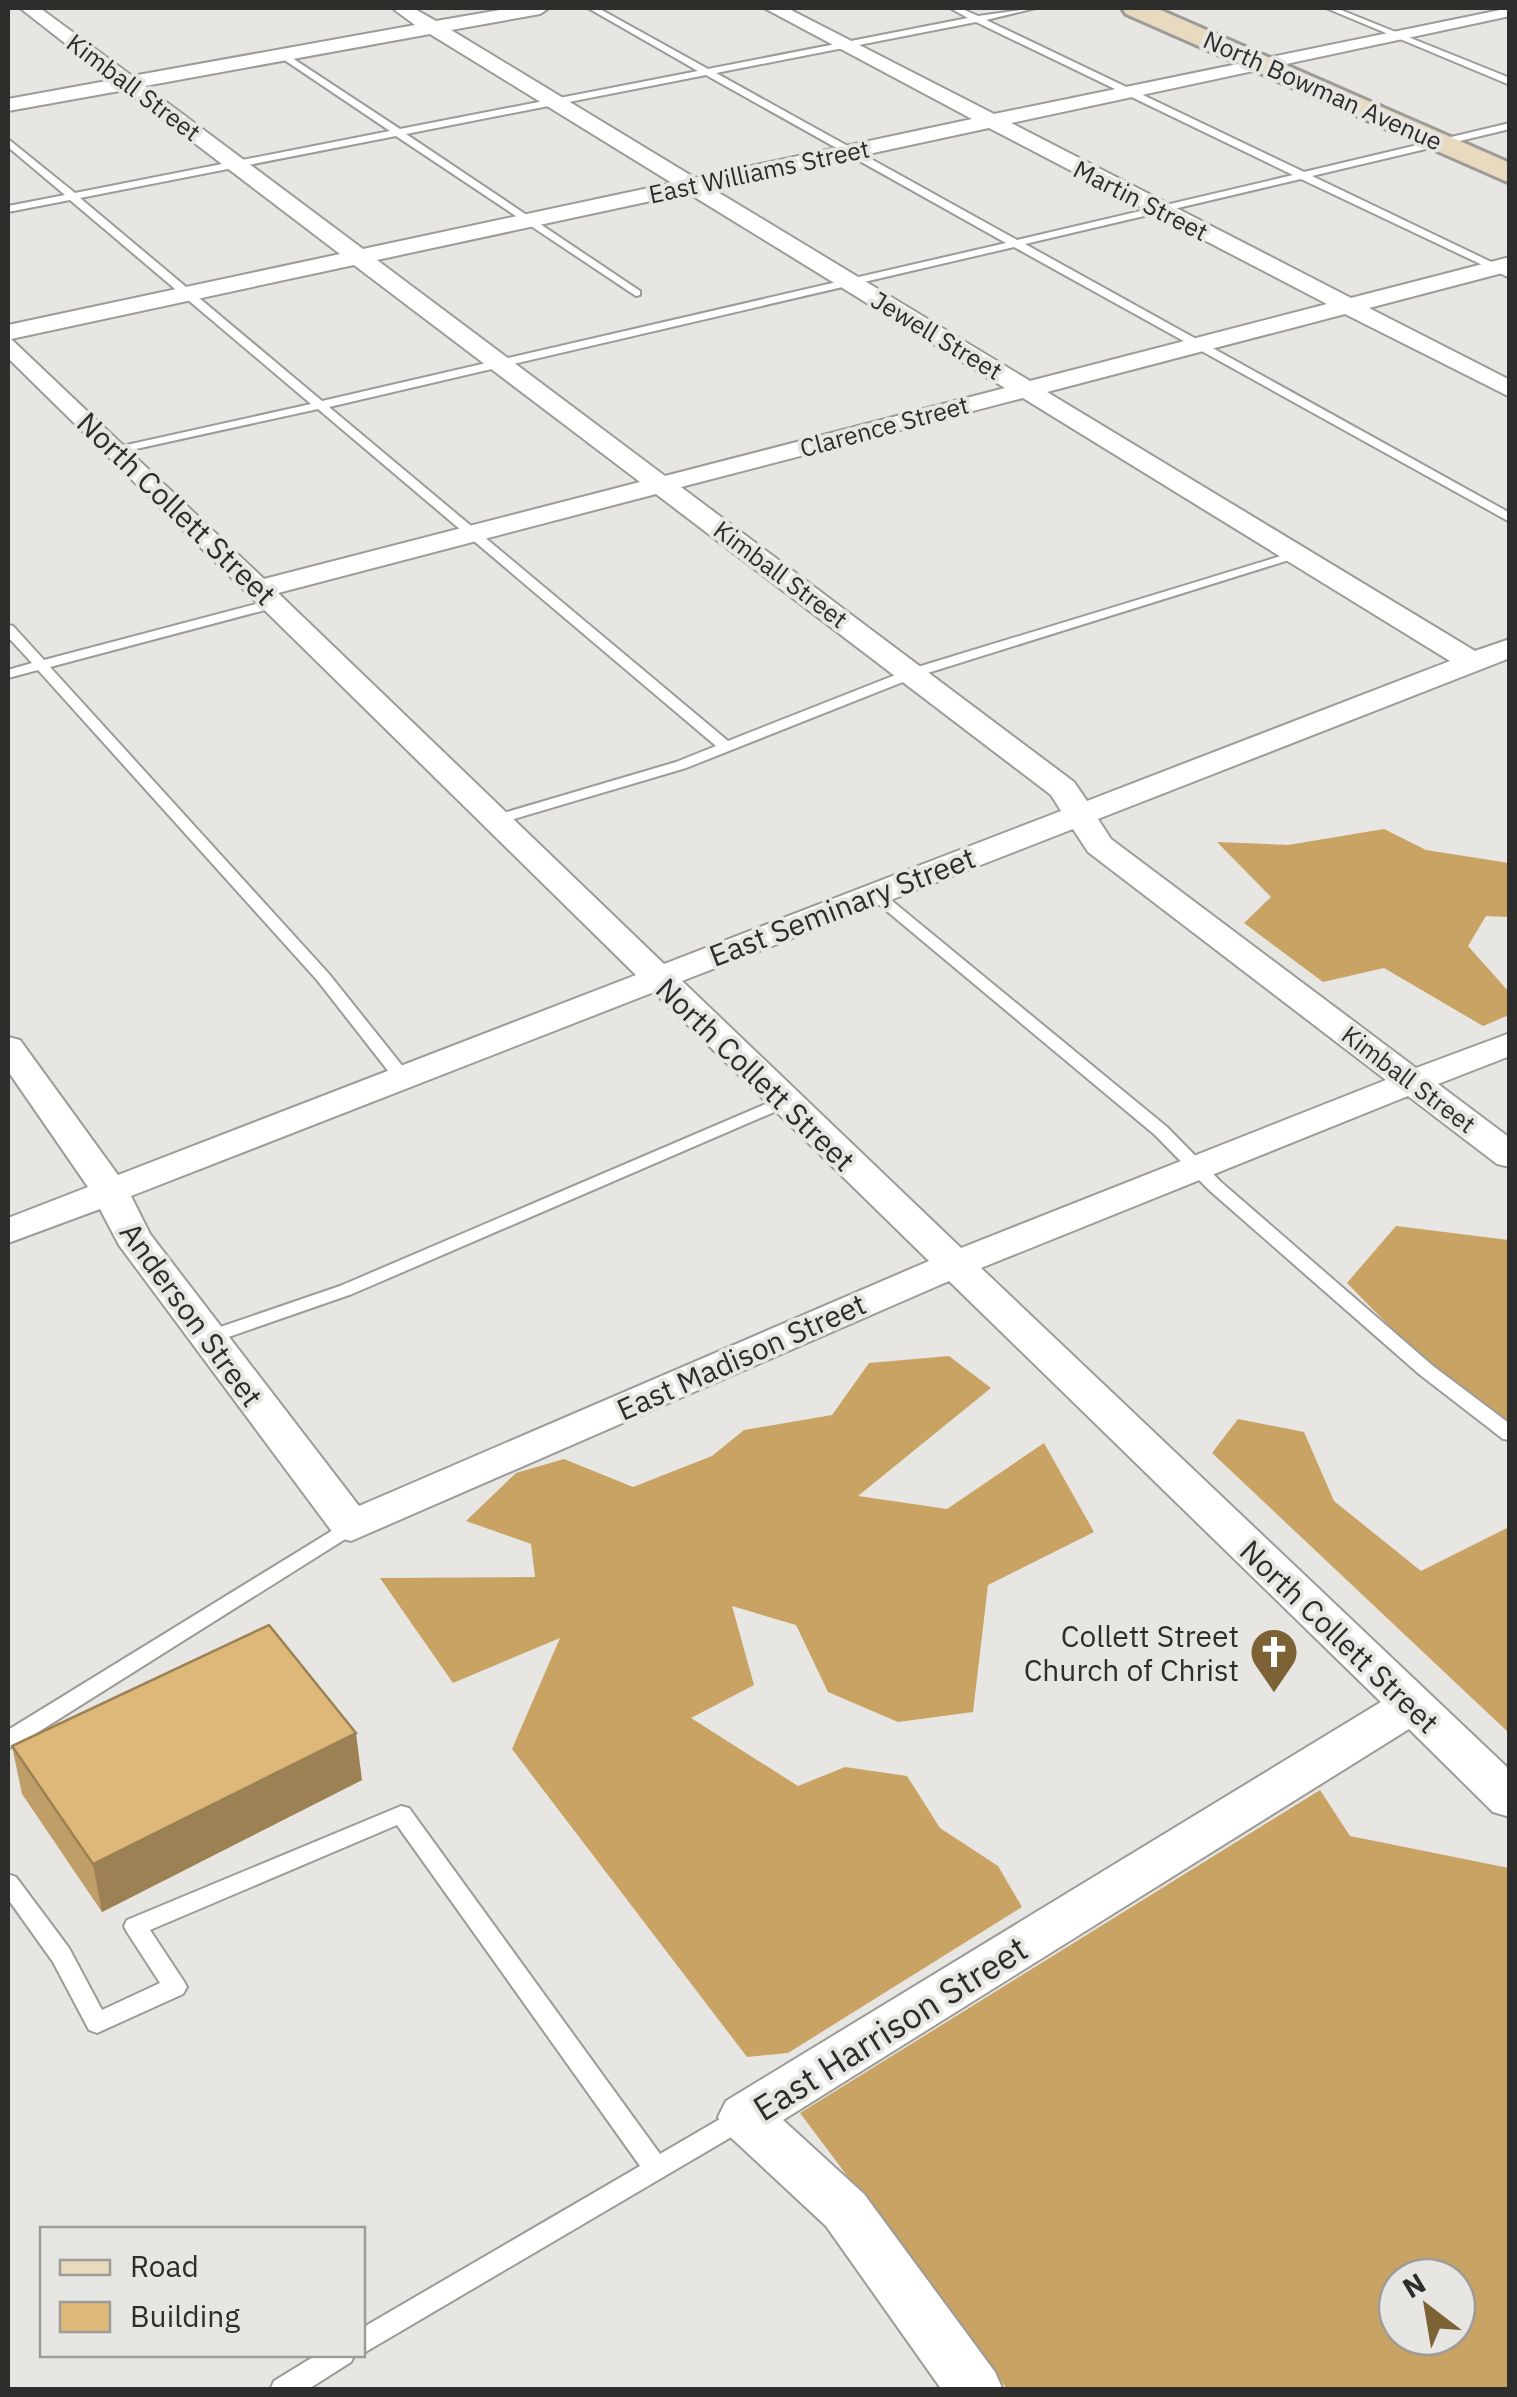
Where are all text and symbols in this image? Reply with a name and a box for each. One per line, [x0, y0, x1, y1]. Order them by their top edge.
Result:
street label: North Bowman Avenue [1198, 22, 1448, 158]
street label: Kimball Street [60, 26, 208, 148]
street label: East Williams Street [646, 132, 872, 210]
street label: Martin Street [1068, 152, 1214, 248]
street label: Jewell Street [865, 283, 1009, 387]
street label: Clarence Street [796, 388, 972, 464]
street label: North Collett Street [69, 403, 285, 613]
street label: Kimball Street [707, 513, 855, 635]
street label: East Seminary Street [703, 837, 981, 975]
street label: North Collett Street [648, 969, 864, 1179]
street label: Kimball Street [1335, 1018, 1483, 1140]
street label: Anderson Street [112, 1214, 272, 1414]
street label: East Madison Street [610, 1284, 872, 1428]
street label: North Collett Street [1232, 1531, 1448, 1741]
place label: Collett Street Church of Christ [1024, 1616, 1239, 1689]
church icon: Collett Street Church of Christ [1248, 1626, 1300, 1694]
street label: East Harrison Street [744, 1925, 1036, 2131]
legend [40, 2227, 365, 2357]
text: Road [130, 2246, 199, 2285]
north arrow [1377, 2257, 1477, 2357]
text: N [1396, 2264, 1432, 2306]
text: Building [130, 2296, 240, 2335]

